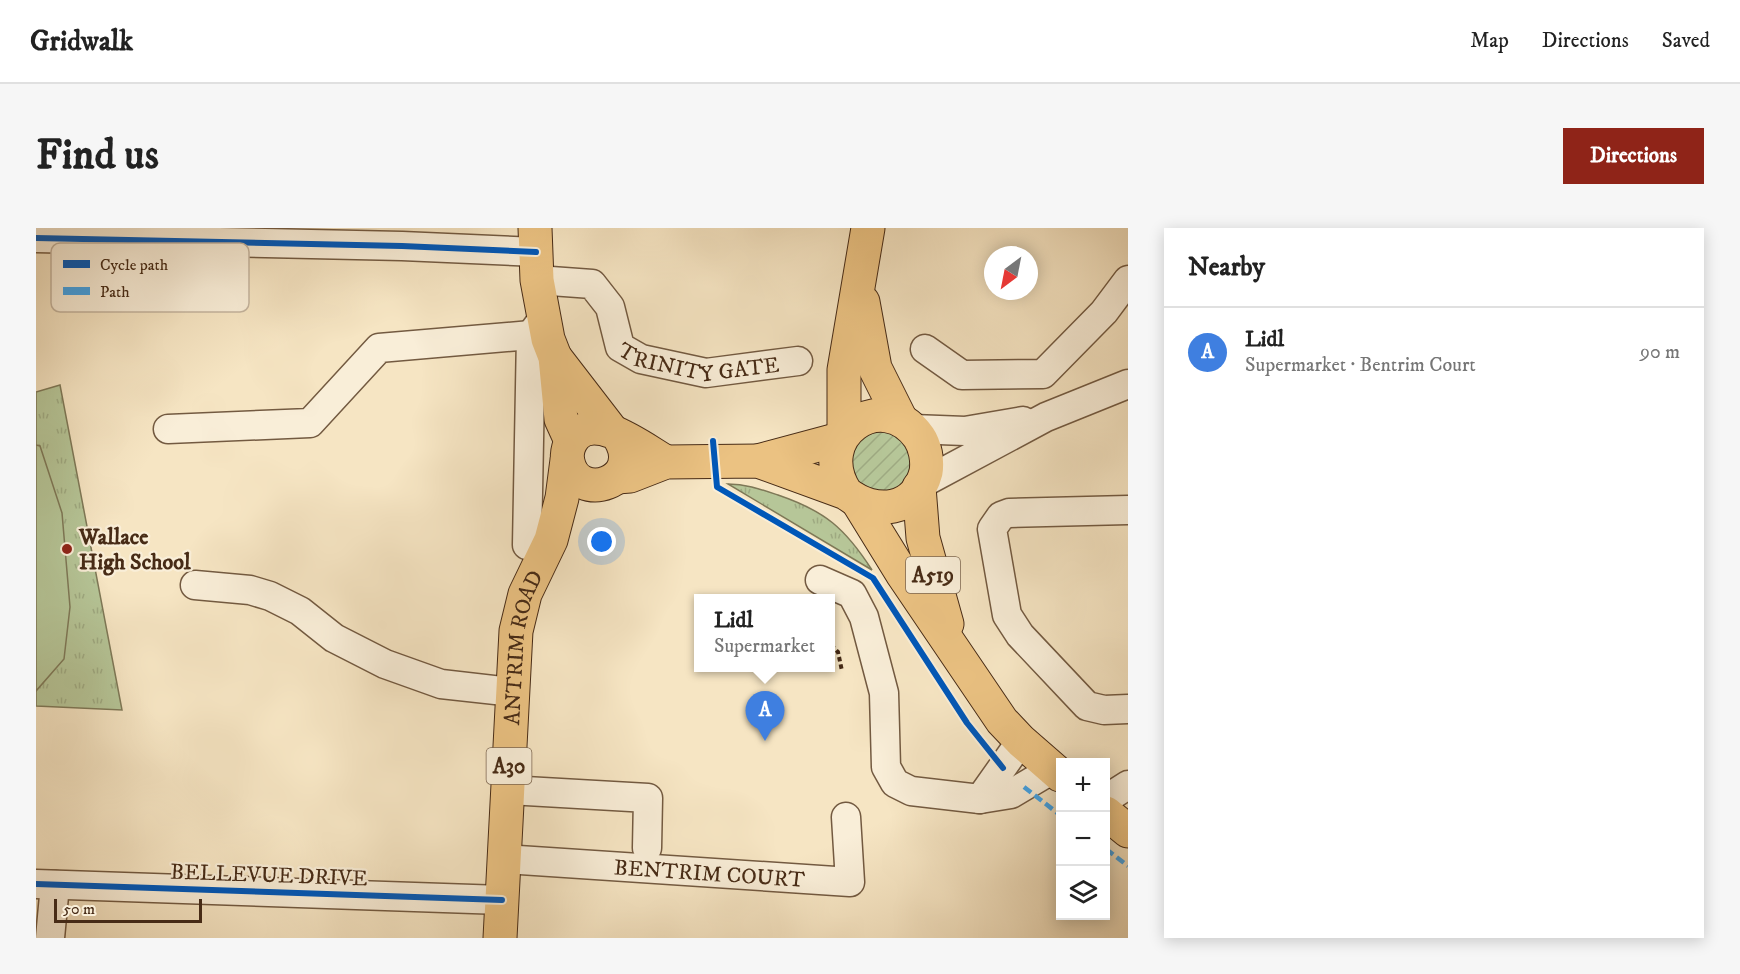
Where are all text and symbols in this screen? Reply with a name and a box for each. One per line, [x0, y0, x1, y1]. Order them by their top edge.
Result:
text: Gridwalk [30, 24, 133, 59]
text: Map [1470, 28, 1509, 54]
text: Directions [1542, 28, 1629, 54]
text: Saved [1662, 28, 1710, 54]
button: Directions [1563, 128, 1704, 184]
text: Find us [36, 130, 159, 182]
legend [51, 243, 249, 312]
north arrow [984, 246, 1038, 300]
text: Nearby [1188, 251, 1265, 284]
text: Cycle path [100, 255, 169, 275]
text: Path [100, 282, 130, 302]
text: Lidl [1245, 326, 1284, 353]
street label: TRINITY GATE [613, 337, 781, 389]
text: A [1201, 340, 1214, 365]
text: 90 m [1640, 340, 1680, 365]
text: Supermarket · Bentrim Court [1245, 353, 1476, 378]
place label: Wallace High School [78, 524, 191, 576]
your location [587, 527, 616, 556]
marker: Wallace High School [60, 542, 74, 556]
road number: A519 [906, 557, 960, 593]
street label: ANTRIM ROAD [499, 566, 549, 726]
popup [694, 594, 835, 672]
text: Lidl [714, 607, 753, 634]
text: Supermarket [714, 634, 815, 659]
pin: A [746, 692, 784, 741]
road number: A30 [486, 748, 532, 784]
map controls [1056, 758, 1110, 920]
button: + [1056, 758, 1110, 812]
button: − [1056, 812, 1110, 866]
street label: BENTRIM COURT [613, 854, 806, 894]
street label: BELLEVUE DRIVE [170, 859, 368, 892]
button: layers [1056, 866, 1110, 920]
scale bar [54, 896, 202, 924]
text: 50 m [63, 899, 95, 919]

